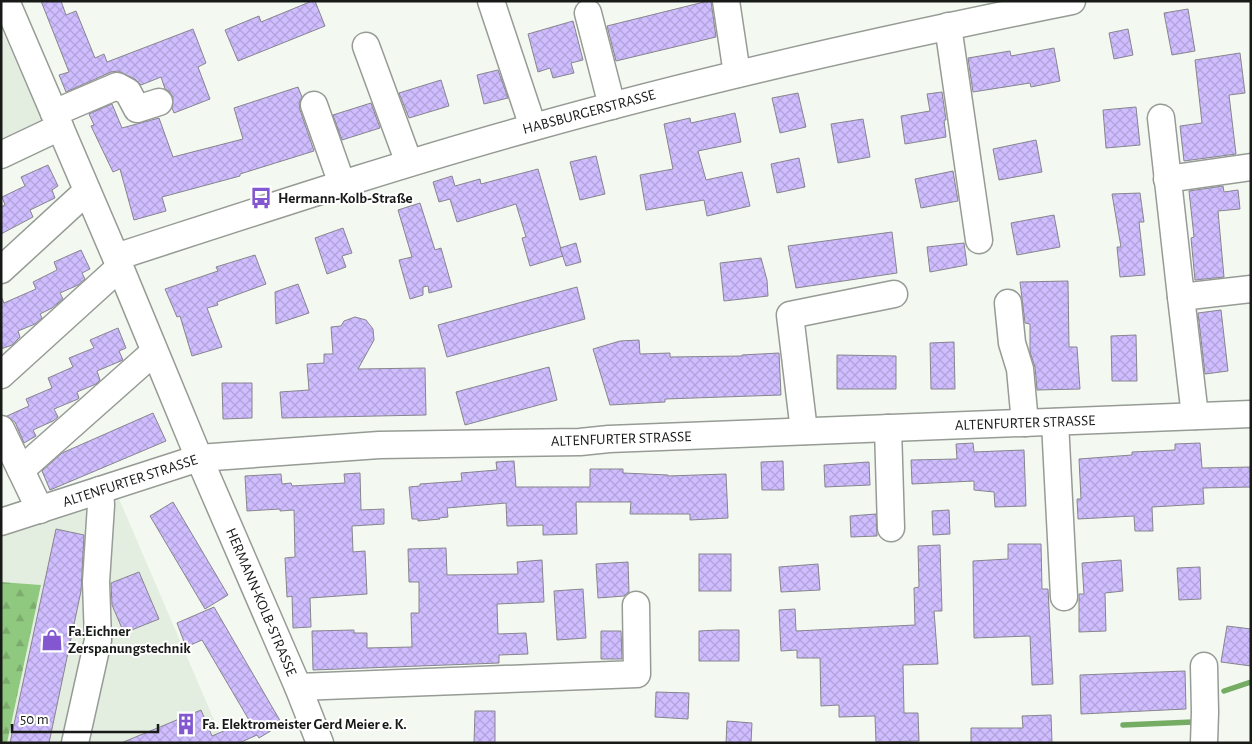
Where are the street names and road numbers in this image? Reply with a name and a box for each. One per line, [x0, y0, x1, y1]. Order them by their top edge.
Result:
street label: HABSBURGERSTRASSE [521, 87, 657, 137]
street label: ALTENFURTER STRASSE [954, 413, 1096, 433]
street label: ALTENFURTER STRASSE [550, 429, 692, 449]
street label: ALTENFURTER STRASSE [61, 452, 199, 510]
street label: HERMANN-KOLB-STRASSE [223, 526, 299, 678]

